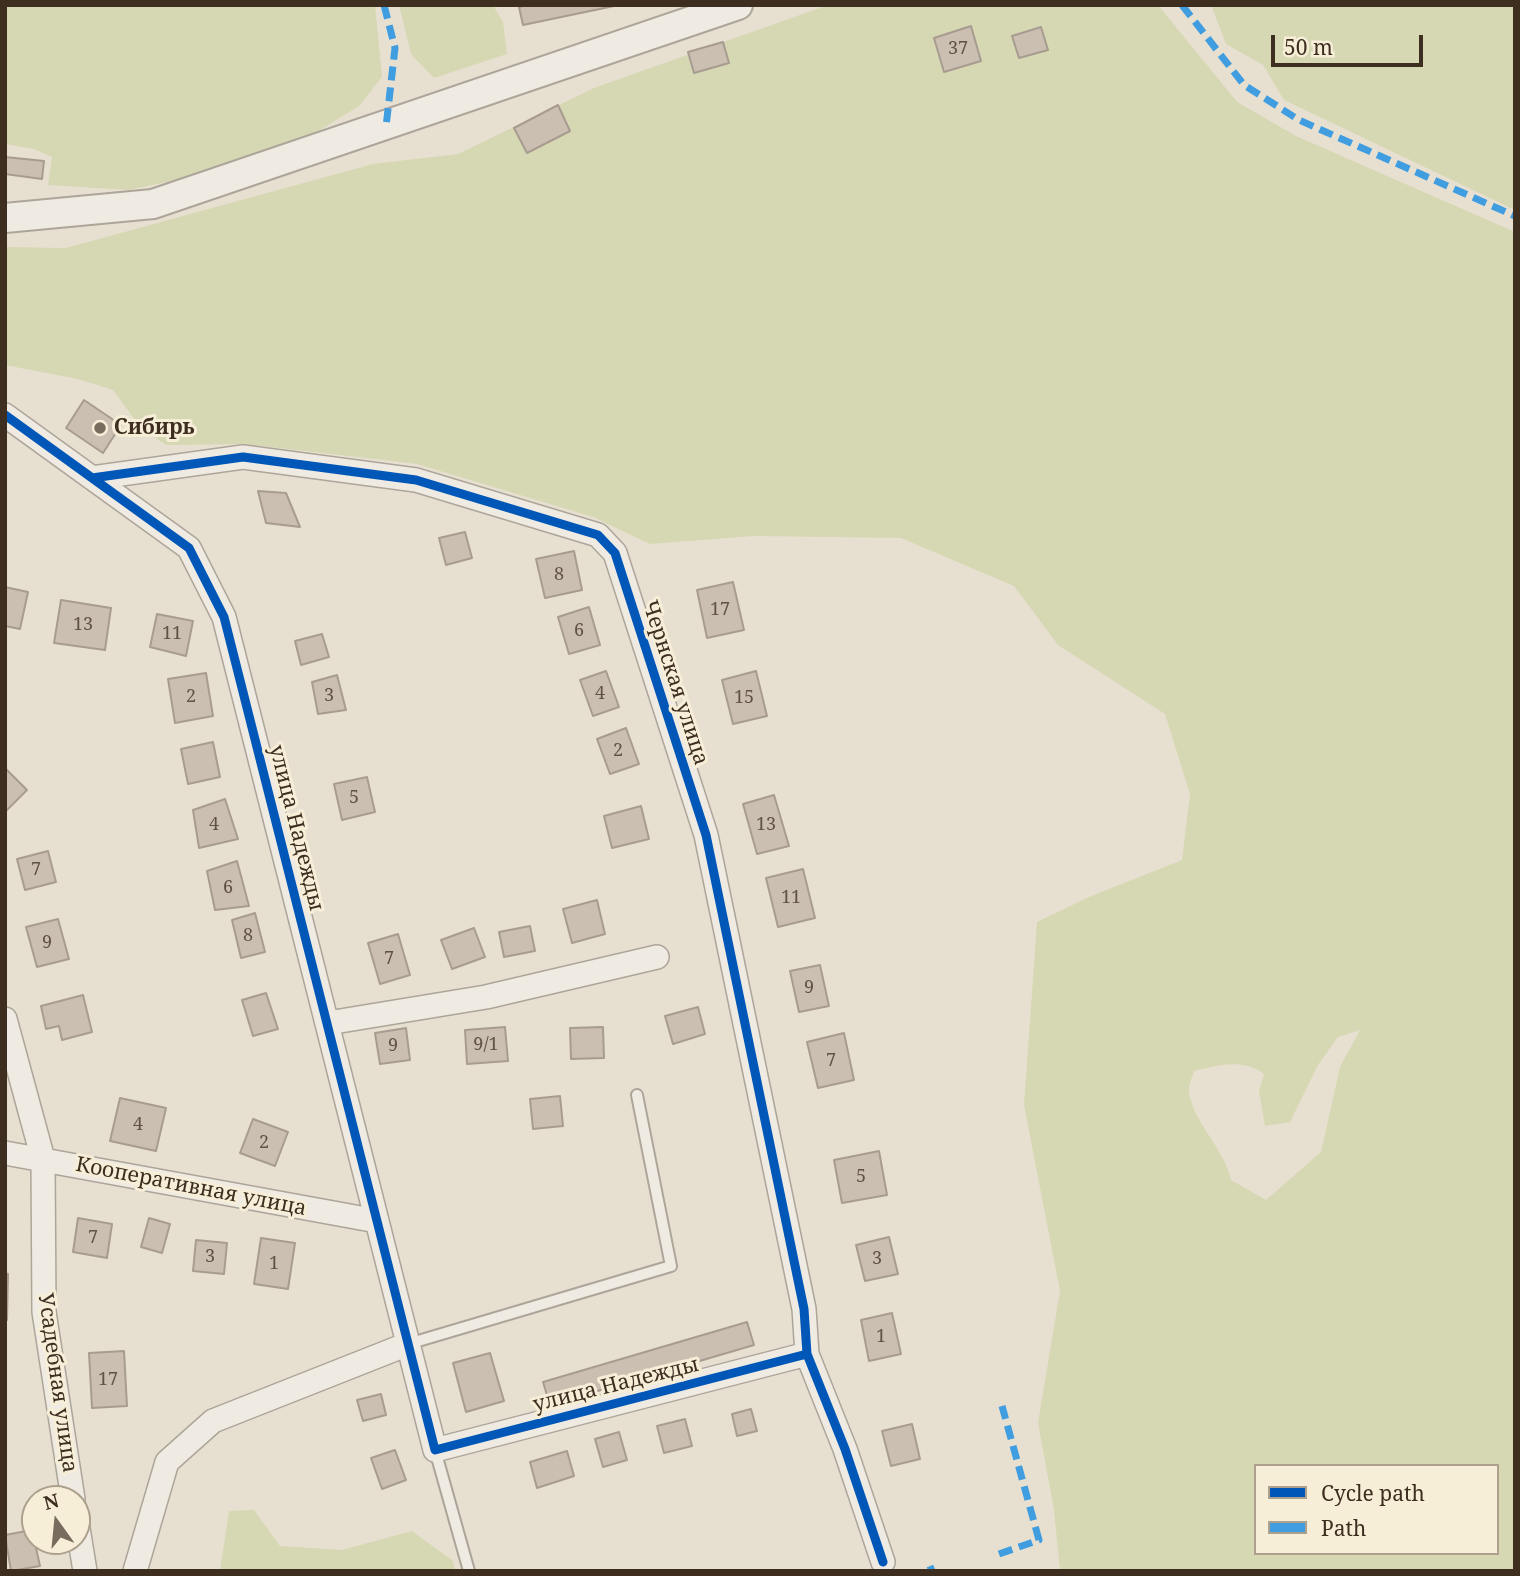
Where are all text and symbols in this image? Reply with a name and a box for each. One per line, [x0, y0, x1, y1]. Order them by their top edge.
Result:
scale bar [1275, 21, 1427, 65]
text: 50 m [1284, 33, 1333, 61]
house number: 37 [948, 38, 968, 60]
place label: Сибирь [114, 415, 195, 441]
marker: Сибирь [92, 420, 108, 436]
house number: 8 [554, 564, 564, 586]
street label: Чернская улица [637, 598, 713, 768]
house number: 17 [710, 599, 730, 621]
house number: 13 [73, 614, 93, 636]
house number: 6 [574, 620, 584, 642]
house number: 11 [162, 623, 182, 645]
house number: 4 [595, 683, 605, 705]
house number: 3 [324, 685, 334, 707]
house number: 2 [186, 686, 196, 708]
house number: 15 [734, 687, 754, 709]
house number: 2 [613, 740, 623, 762]
street label: улица Надежды [263, 742, 329, 914]
house number: 5 [349, 787, 359, 809]
house number: 4 [209, 814, 219, 836]
house number: 13 [756, 814, 776, 836]
house number: 7 [31, 859, 41, 881]
house number: 6 [223, 877, 233, 899]
house number: 11 [781, 887, 801, 909]
house number: 8 [243, 925, 253, 947]
house number: 9 [42, 932, 52, 954]
house number: 7 [384, 948, 394, 970]
house number: 9 [804, 977, 814, 999]
house number: 9/1 [473, 1034, 499, 1056]
house number: 9 [388, 1035, 398, 1057]
house number: 7 [826, 1050, 836, 1072]
house number: 4 [133, 1114, 143, 1136]
house number: 2 [259, 1132, 269, 1154]
street label: Кооперативная улица [73, 1152, 309, 1222]
house number: 5 [856, 1166, 866, 1188]
house number: 7 [88, 1227, 98, 1249]
house number: 3 [205, 1246, 215, 1268]
house number: 3 [872, 1248, 882, 1270]
house number: 1 [269, 1253, 279, 1275]
street label: Усадебная улица [32, 1292, 82, 1474]
house number: 1 [876, 1326, 886, 1348]
street label: улица Надежды [530, 1352, 702, 1418]
house number: 17 [98, 1369, 118, 1391]
legend [1254, 1464, 1499, 1555]
text: Cycle path [1321, 1479, 1425, 1507]
north arrow [21, 1485, 91, 1555]
text: N [40, 1487, 62, 1516]
text: Path [1321, 1514, 1366, 1542]

